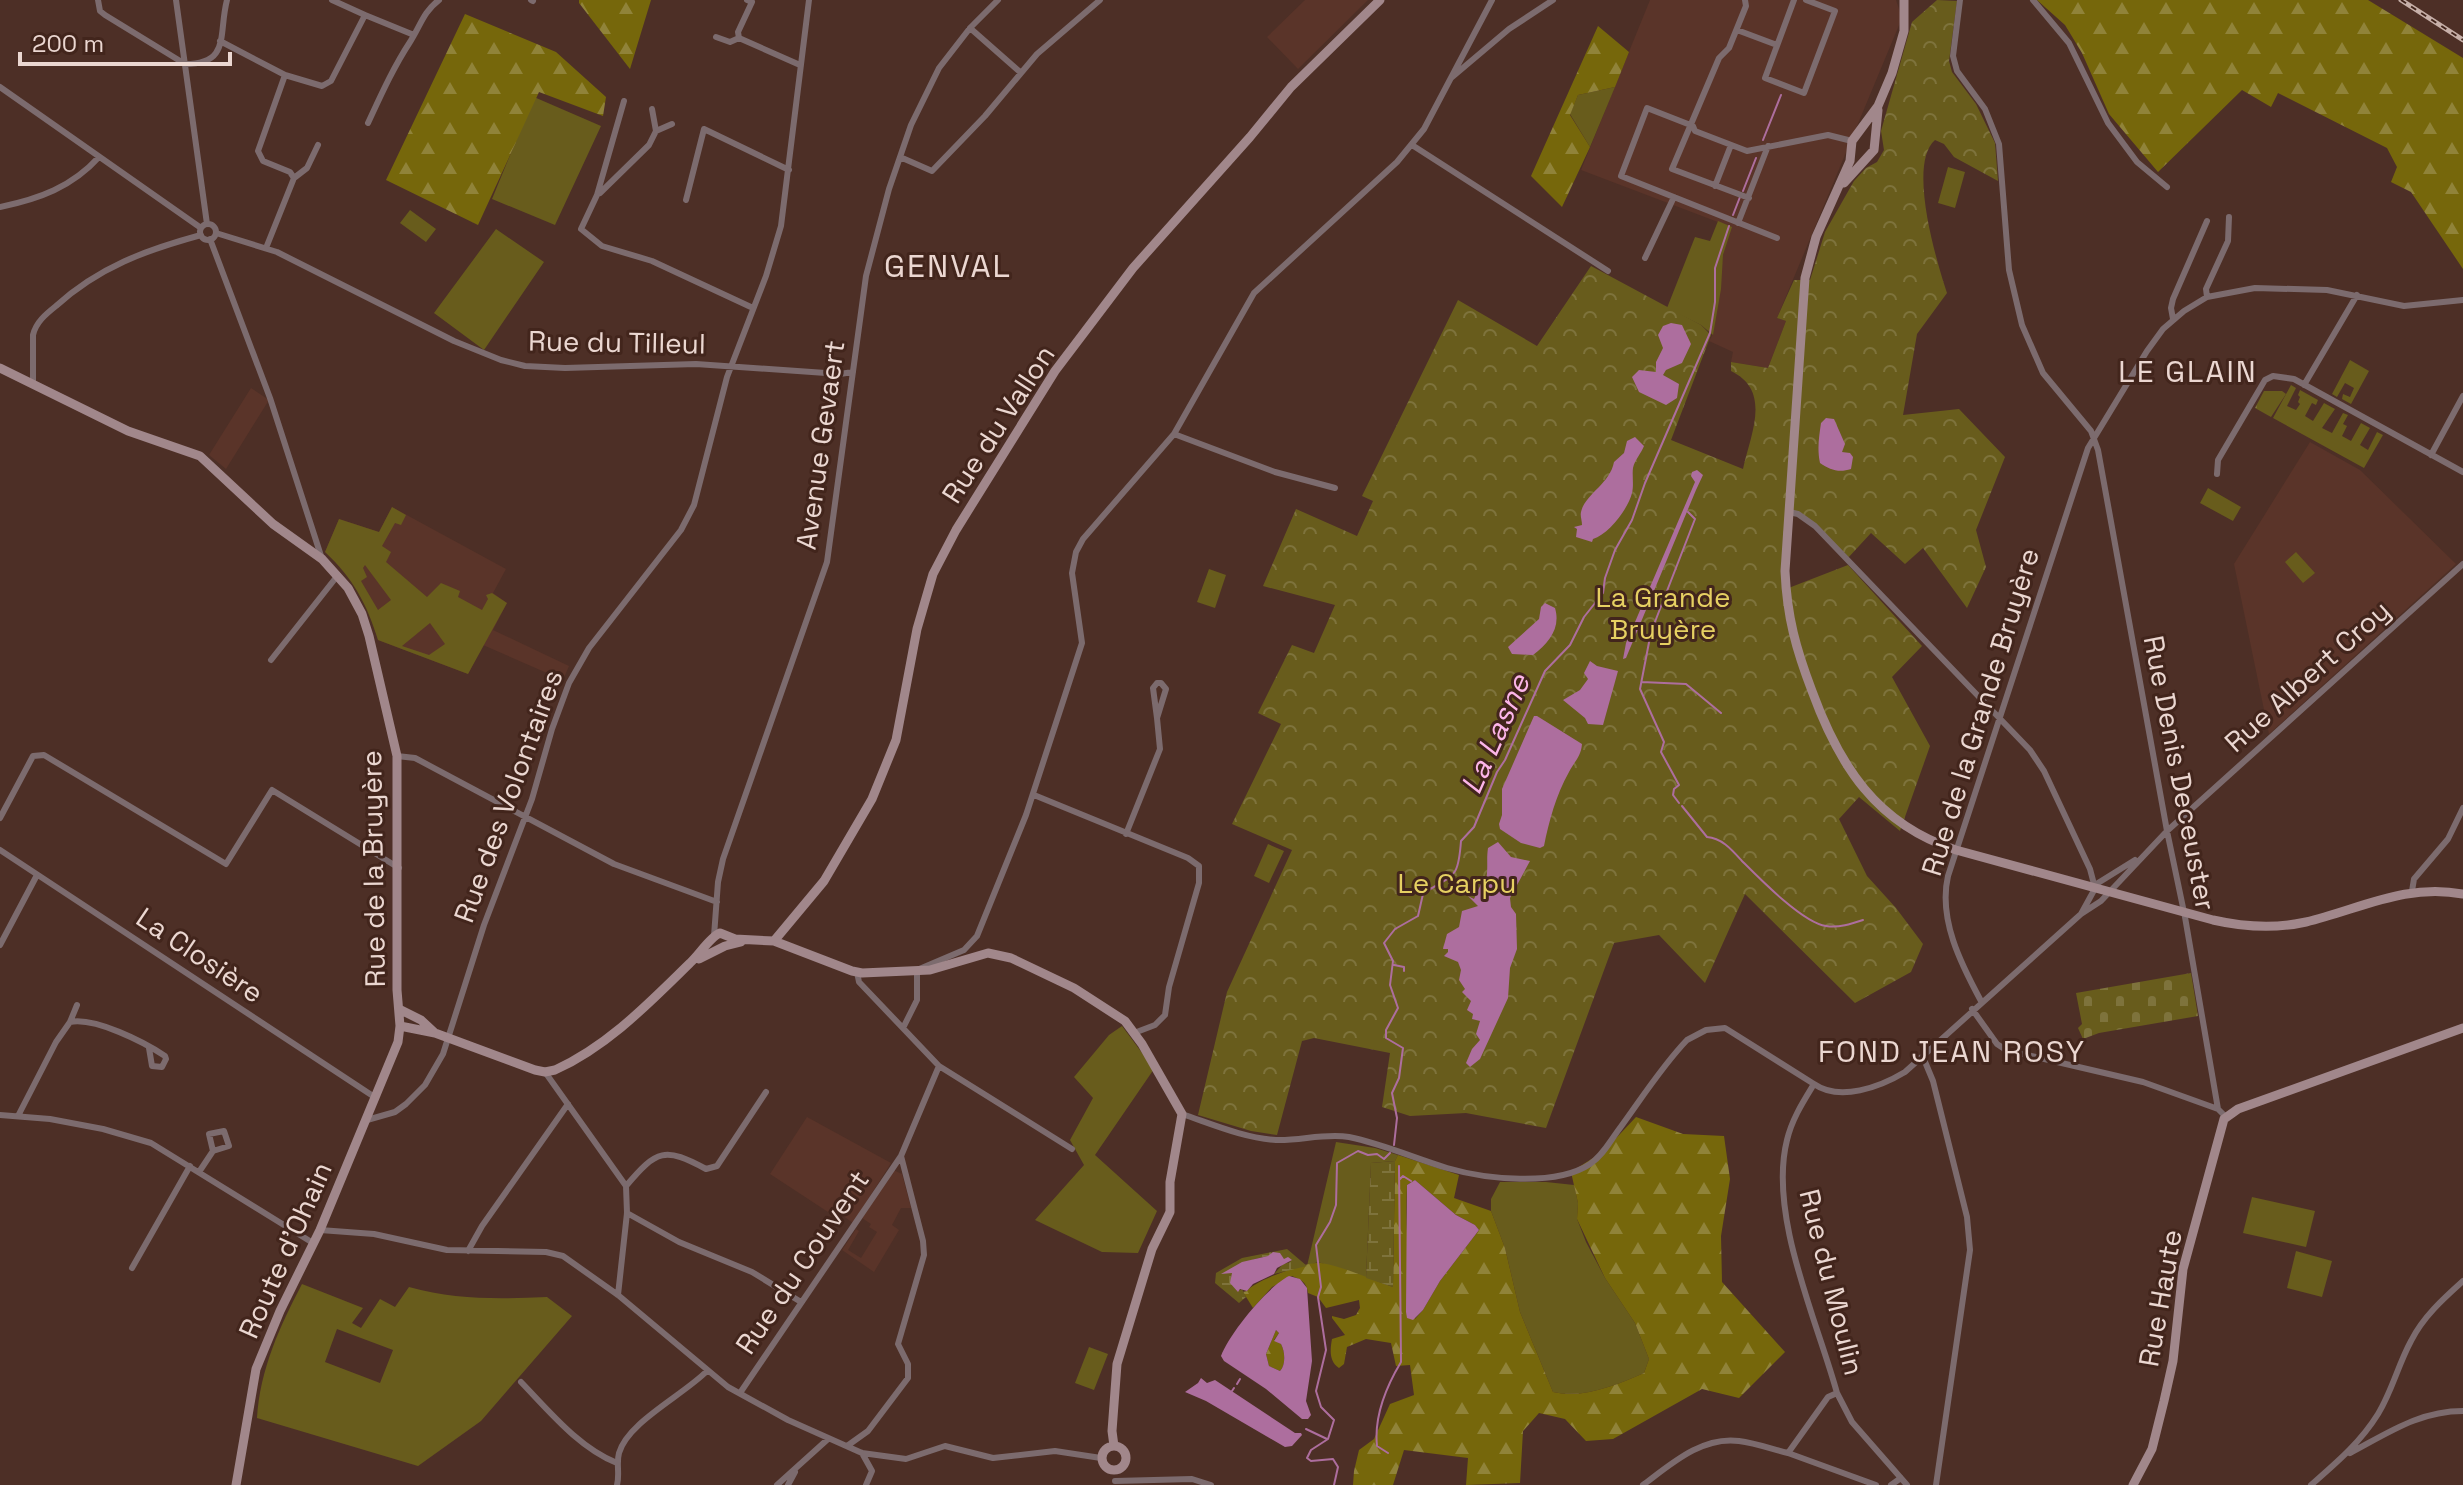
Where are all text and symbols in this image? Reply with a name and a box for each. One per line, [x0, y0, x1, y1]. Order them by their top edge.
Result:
scale bar [20, 16, 230, 66]
text: 200 m [32, 28, 104, 59]
district label: GENVAL [884, 246, 1012, 286]
street label: Rue du Tilleul [528, 322, 706, 362]
street label: Avenue Gevaert [787, 338, 853, 552]
street label: Rue du Vallon [934, 338, 1062, 510]
district label: LE GLAIN [2118, 352, 2258, 391]
street label: Rue de la Grande Bruyère [1913, 544, 2047, 880]
park label: La Grande Bruyère [1595, 579, 1731, 647]
street label: Rue Albert Croy [2217, 592, 2397, 760]
street label: Rue Denis Deceuster [2136, 633, 2224, 913]
street label: Rue des Volontaires [446, 665, 570, 927]
water label: La Lasne [1451, 667, 1539, 800]
street label: Rue de la Bruyère [353, 750, 393, 988]
park label: Le Carpu [1398, 865, 1516, 901]
street label: La Closière [130, 899, 270, 1011]
district label: FOND JEAN ROSY [1818, 1032, 2086, 1071]
street label: Route d'Ohain [230, 1156, 340, 1344]
street label: Rue du Couvent [727, 1163, 877, 1361]
street label: Rue du Moulin [1791, 1185, 1873, 1379]
street label: Rue Haute [2130, 1227, 2190, 1369]

